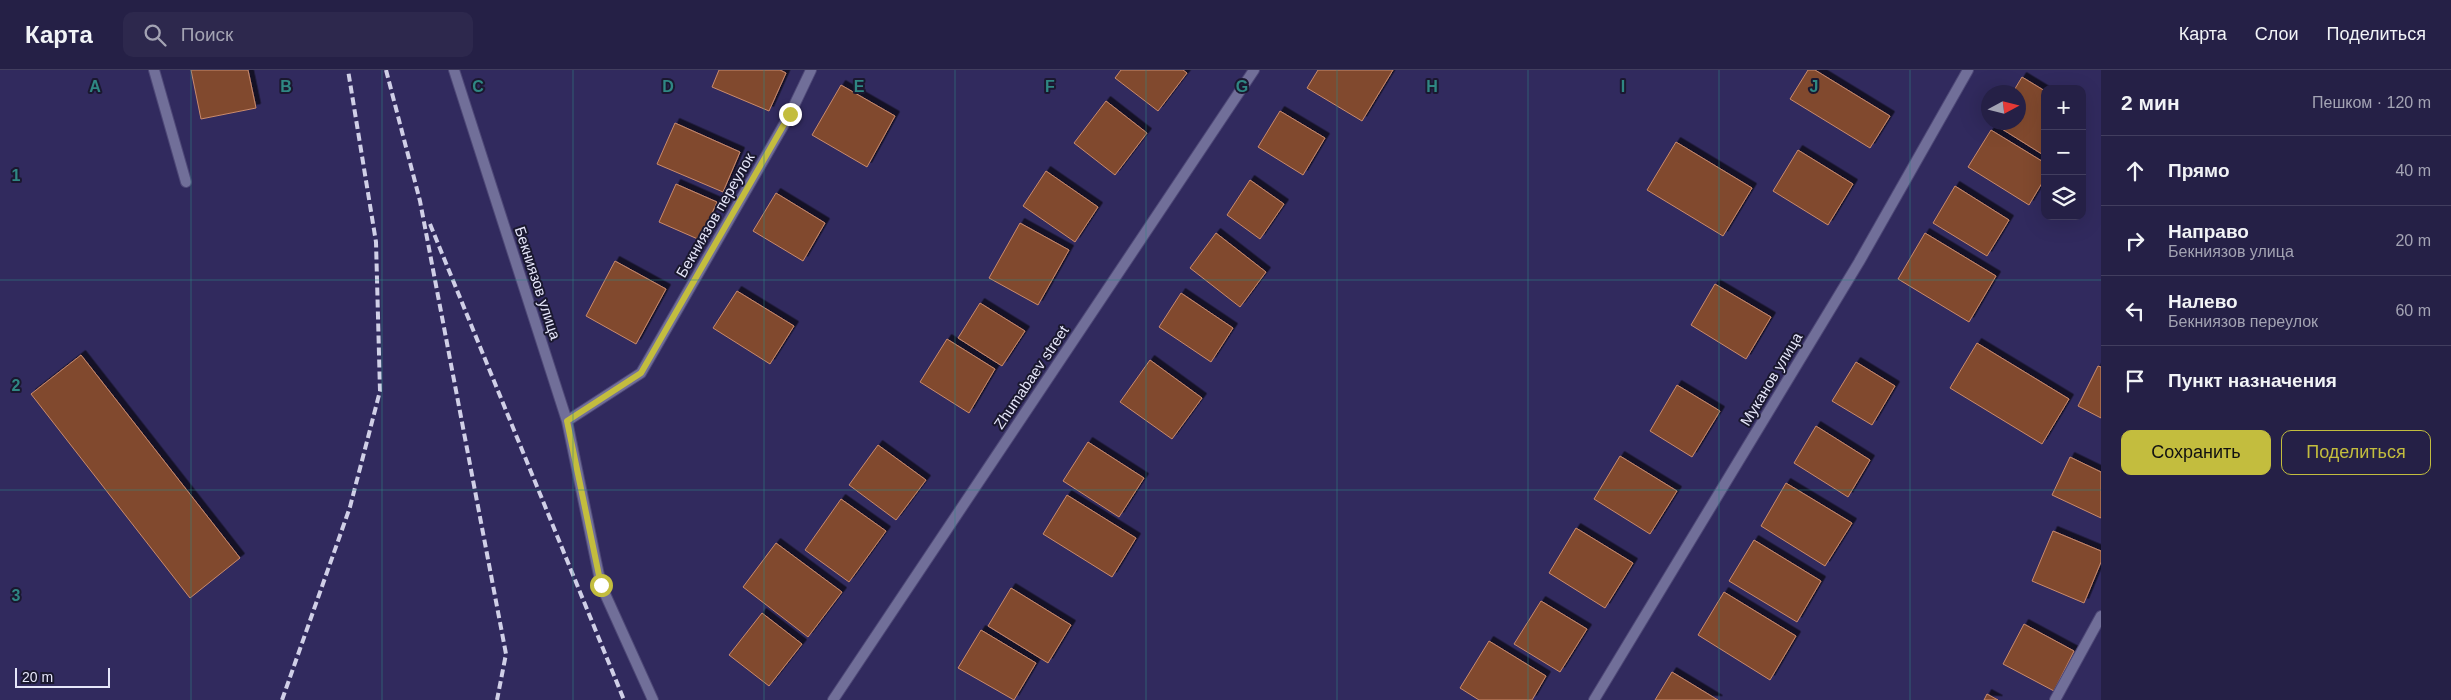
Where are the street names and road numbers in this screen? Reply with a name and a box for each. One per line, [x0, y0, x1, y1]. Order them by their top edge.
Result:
street label: Бекниязов переулок [672, 149, 758, 280]
street label: Бекниязов улица [512, 224, 565, 342]
street label: Zhumabaev street [990, 321, 1072, 432]
street label: Муканов улица [1737, 329, 1806, 429]

